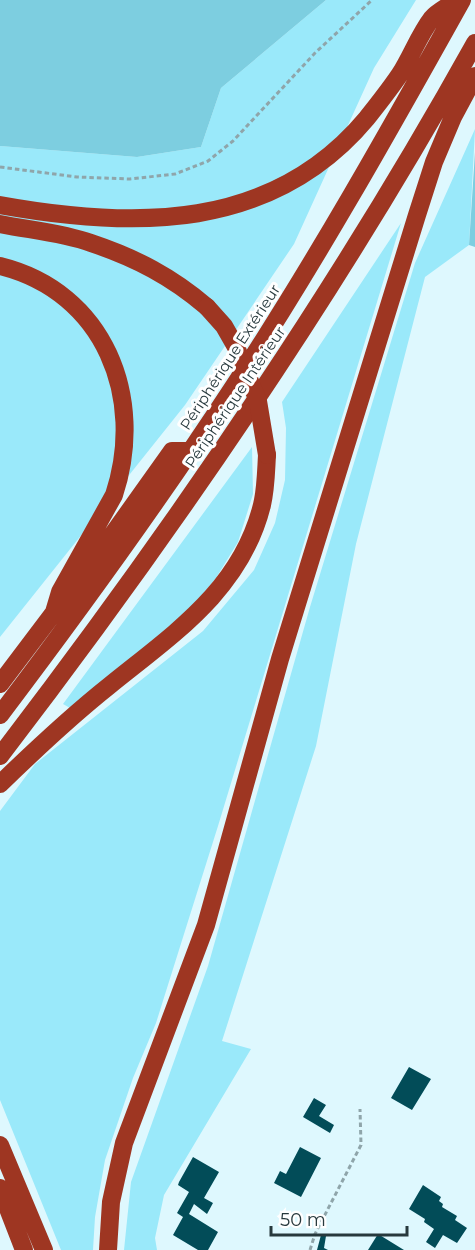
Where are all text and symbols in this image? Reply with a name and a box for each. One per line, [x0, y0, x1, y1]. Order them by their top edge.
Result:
street label: Périphérique Extérieur [176, 281, 284, 433]
street label: Périphérique Intérieur [181, 323, 289, 471]
scale bar [271, 1199, 408, 1237]
text: 50 m [280, 1209, 326, 1231]

